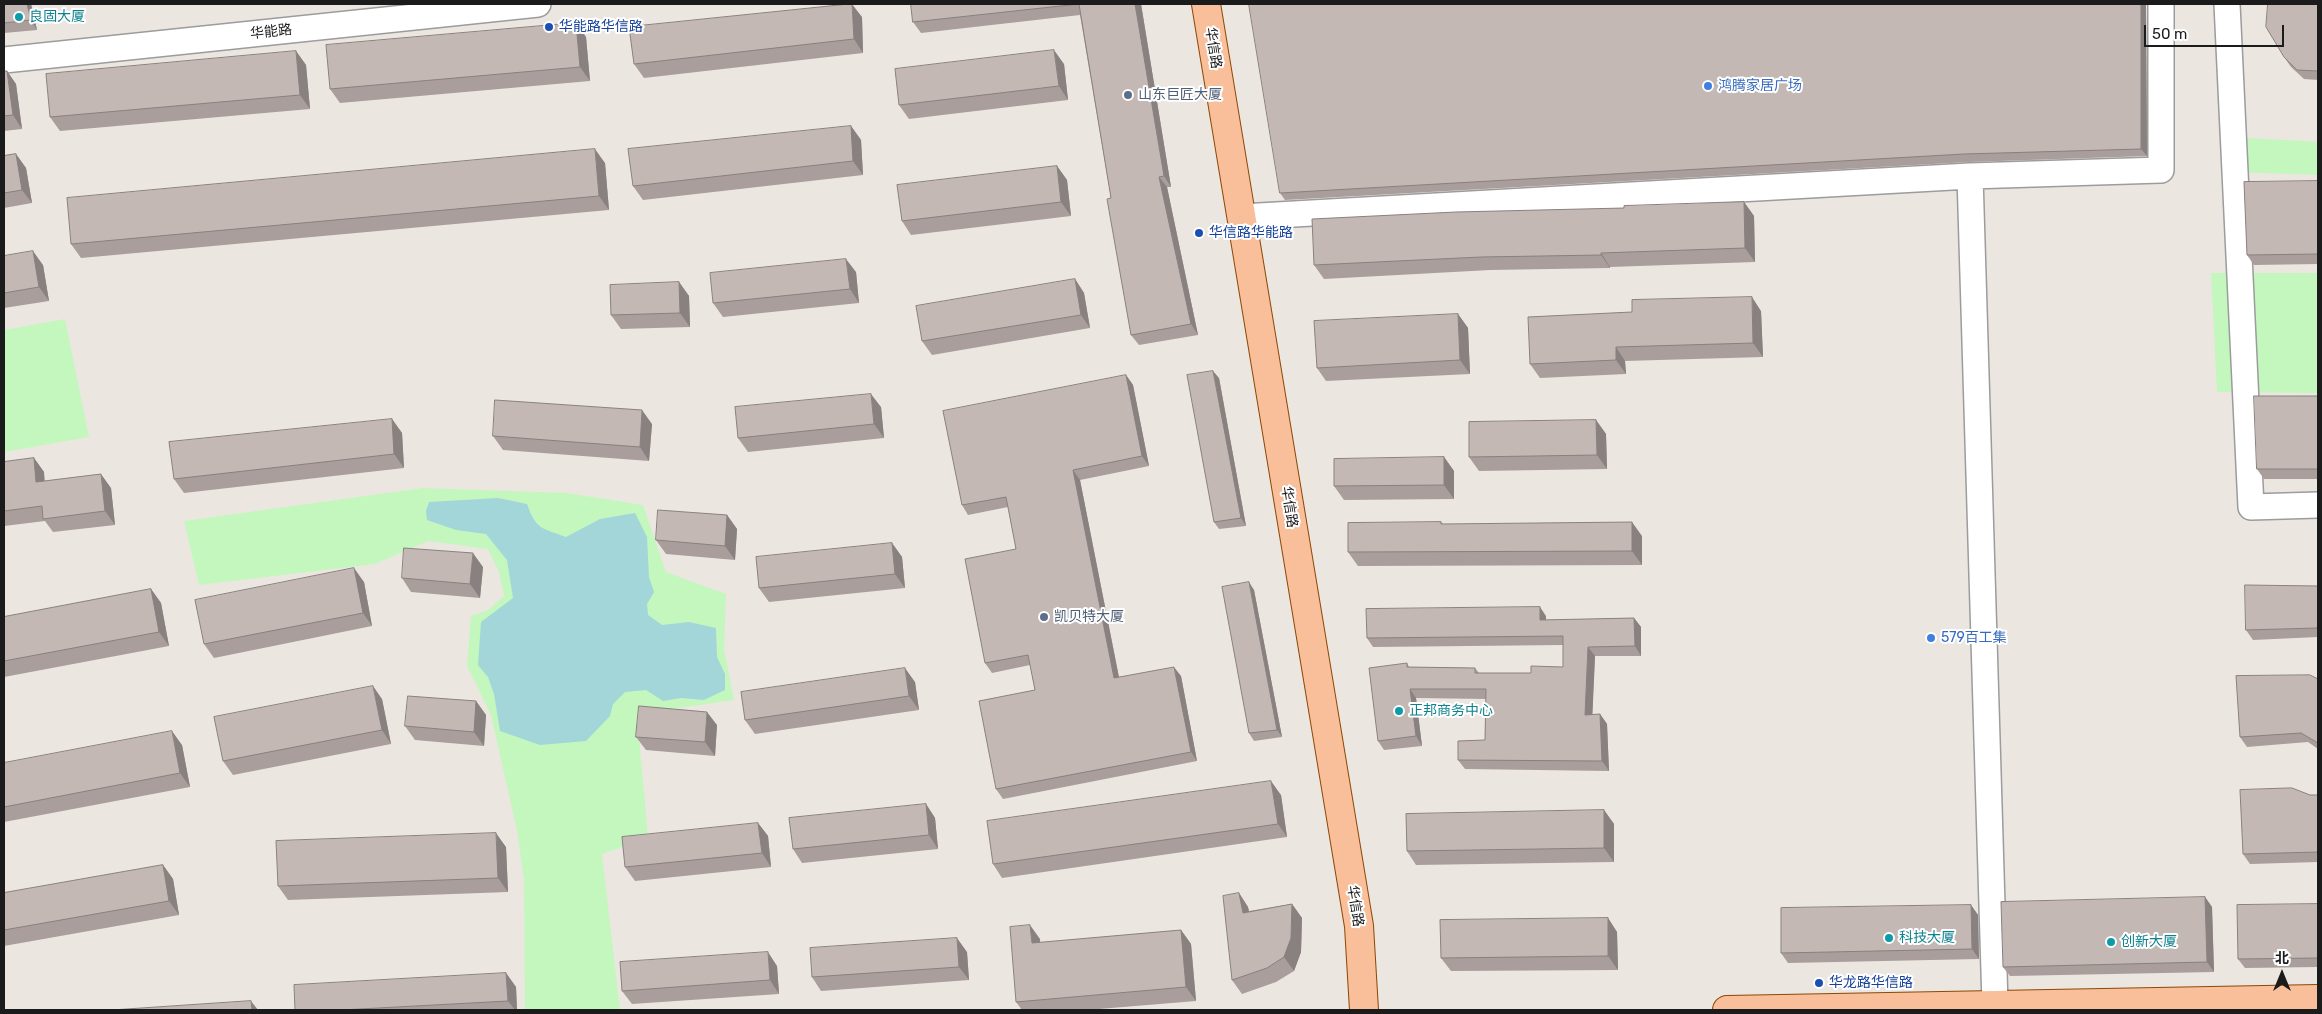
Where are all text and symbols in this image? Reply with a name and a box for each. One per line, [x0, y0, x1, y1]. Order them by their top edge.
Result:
place label: 良固大厦 [29, 9, 85, 25]
marker: 良固大厦 [13, 11, 25, 23]
scale bar [2147, 15, 2287, 47]
place label: 华能路华信路 [559, 19, 643, 35]
street label: 华能路 [249, 21, 293, 43]
marker: 华能路华信路 [543, 21, 555, 33]
text: 50 m [2152, 25, 2187, 43]
street label: 华信路 [1201, 26, 1225, 70]
place label: 鸿腾家居广场 [1718, 78, 1802, 94]
marker: 鸿腾家居广场 [1702, 80, 1714, 92]
place label: 山东巨匠大厦 [1138, 87, 1222, 103]
marker: 山东巨匠大厦 [1122, 89, 1134, 101]
place label: 华信路华能路 [1209, 225, 1293, 241]
marker: 华信路华能路 [1193, 227, 1205, 239]
street label: 华信路 [1277, 485, 1301, 529]
place label: 凯贝特大厦 [1054, 609, 1124, 625]
marker: 凯贝特大厦 [1038, 611, 1050, 623]
place label: 579百工集 [1941, 630, 2007, 646]
marker: 579百工集 [1925, 632, 1937, 644]
place label: 正邦商务中心 [1409, 703, 1493, 719]
marker: 正邦商务中心 [1393, 705, 1405, 717]
street label: 华信路 [1343, 884, 1367, 928]
place label: 科技大厦 [1899, 930, 1955, 946]
marker: 科技大厦 [1883, 932, 1895, 944]
place label: 创新大厦 [2121, 934, 2177, 950]
marker: 创新大厦 [2105, 936, 2117, 948]
north arrow [2257, 949, 2307, 999]
text: 北 [2275, 950, 2289, 967]
place label: 华龙路华信路 [1829, 975, 1913, 991]
marker: 华龙路华信路 [1813, 977, 1825, 989]

